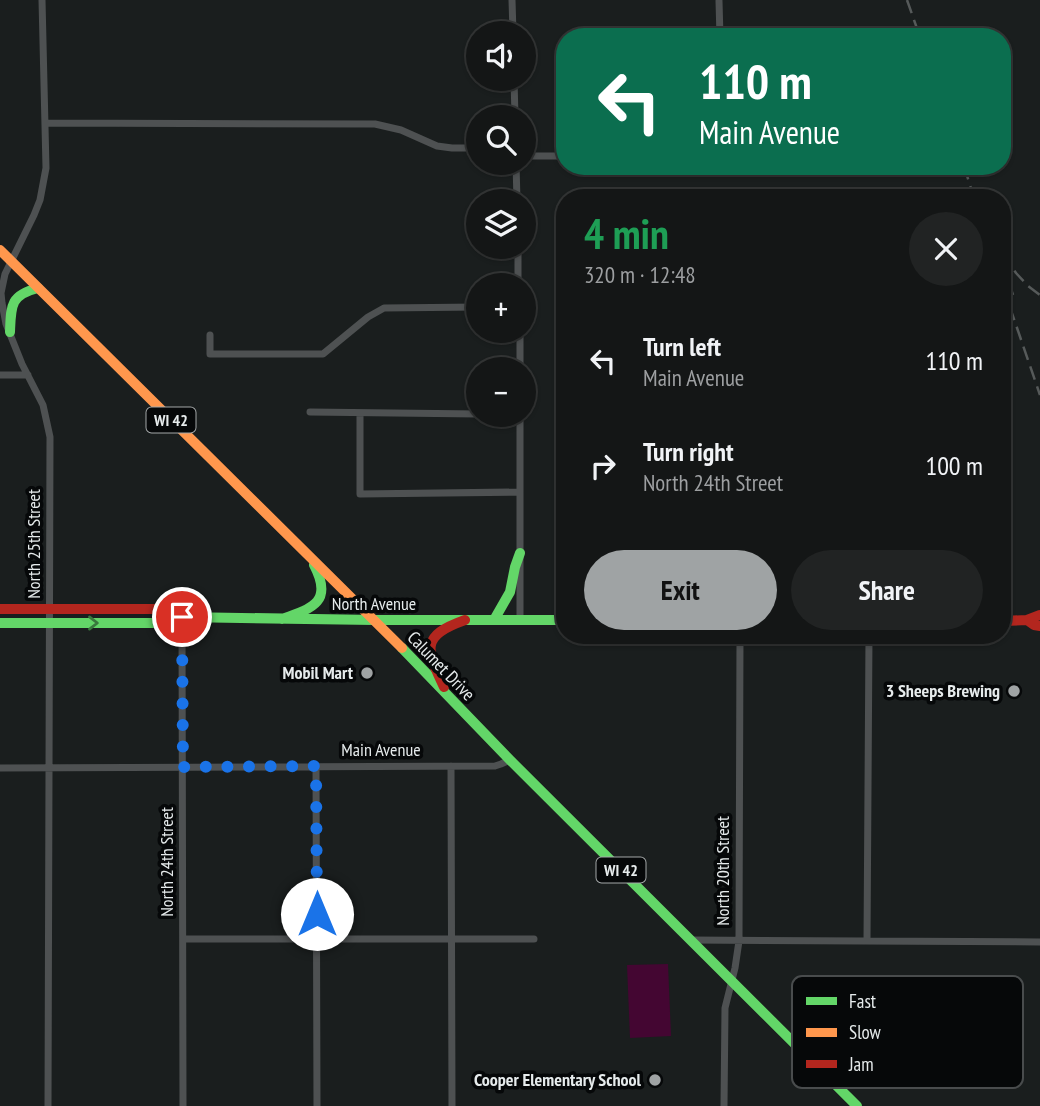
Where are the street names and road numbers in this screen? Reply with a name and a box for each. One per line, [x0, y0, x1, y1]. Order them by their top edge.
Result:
road number: WI 42 [146, 408, 196, 432]
street label: North 25th Street [22, 489, 45, 599]
street label: North Avenue [332, 592, 416, 615]
street label: Calumet Drive [403, 626, 480, 705]
street label: Main Avenue [341, 738, 421, 761]
street label: North 24th Street [155, 807, 178, 917]
street label: North 20th Street [711, 816, 734, 926]
road number: WI 42 [596, 858, 646, 883]

